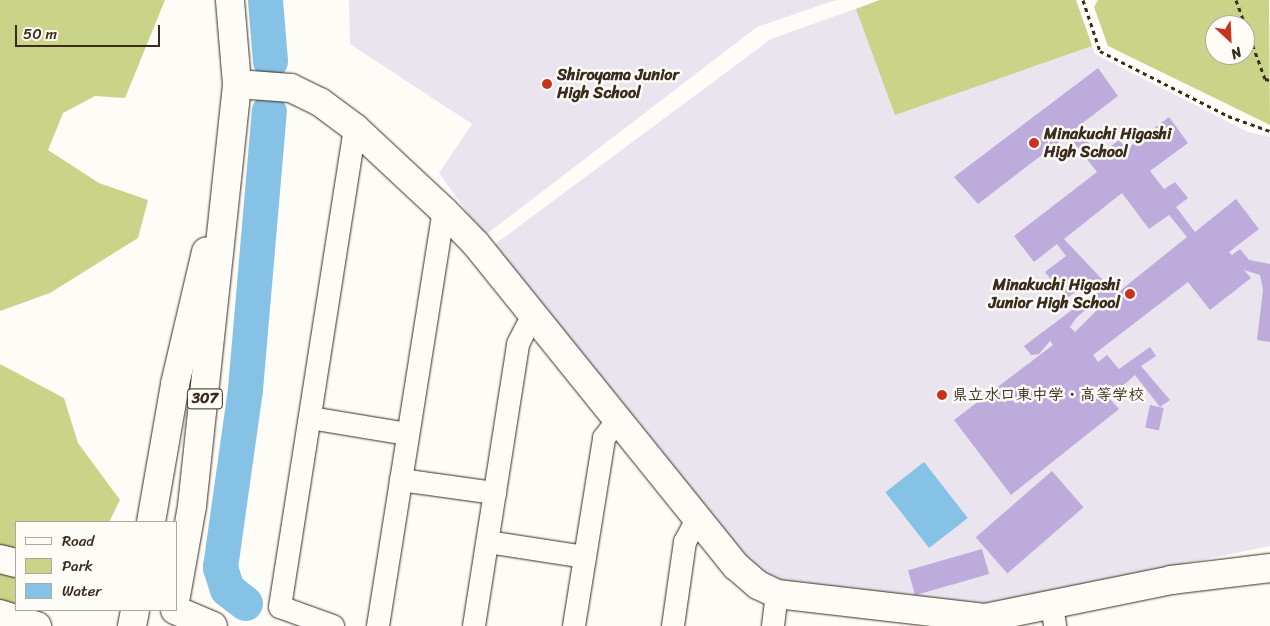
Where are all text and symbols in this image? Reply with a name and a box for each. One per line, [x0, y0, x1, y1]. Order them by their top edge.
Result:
scale bar [18, 15, 162, 47]
north arrow [1205, 15, 1255, 65]
text: 50 m [23, 21, 57, 47]
text: N [1226, 40, 1246, 67]
place label: Shiroyama Junior High School [557, 65, 679, 103]
marker: Shiroyama Junior High School [541, 78, 553, 90]
place label: Minakuchi Higashi High School [1044, 124, 1172, 162]
marker: Minakuchi Higashi High School [1028, 137, 1040, 149]
place label: Minakuchi Higashi Junior High School [989, 275, 1120, 313]
marker: Minakuchi Higashi Junior High School [1124, 288, 1136, 300]
place label: 県立水口東中学・高等学校 [952, 385, 1144, 405]
road number: 307 [186, 386, 224, 412]
marker: 県立水口東中学・高等学校 [936, 389, 948, 401]
legend [15, 521, 178, 611]
text: Road [62, 528, 94, 554]
text: Park [62, 553, 93, 579]
text: Water [62, 578, 102, 604]

